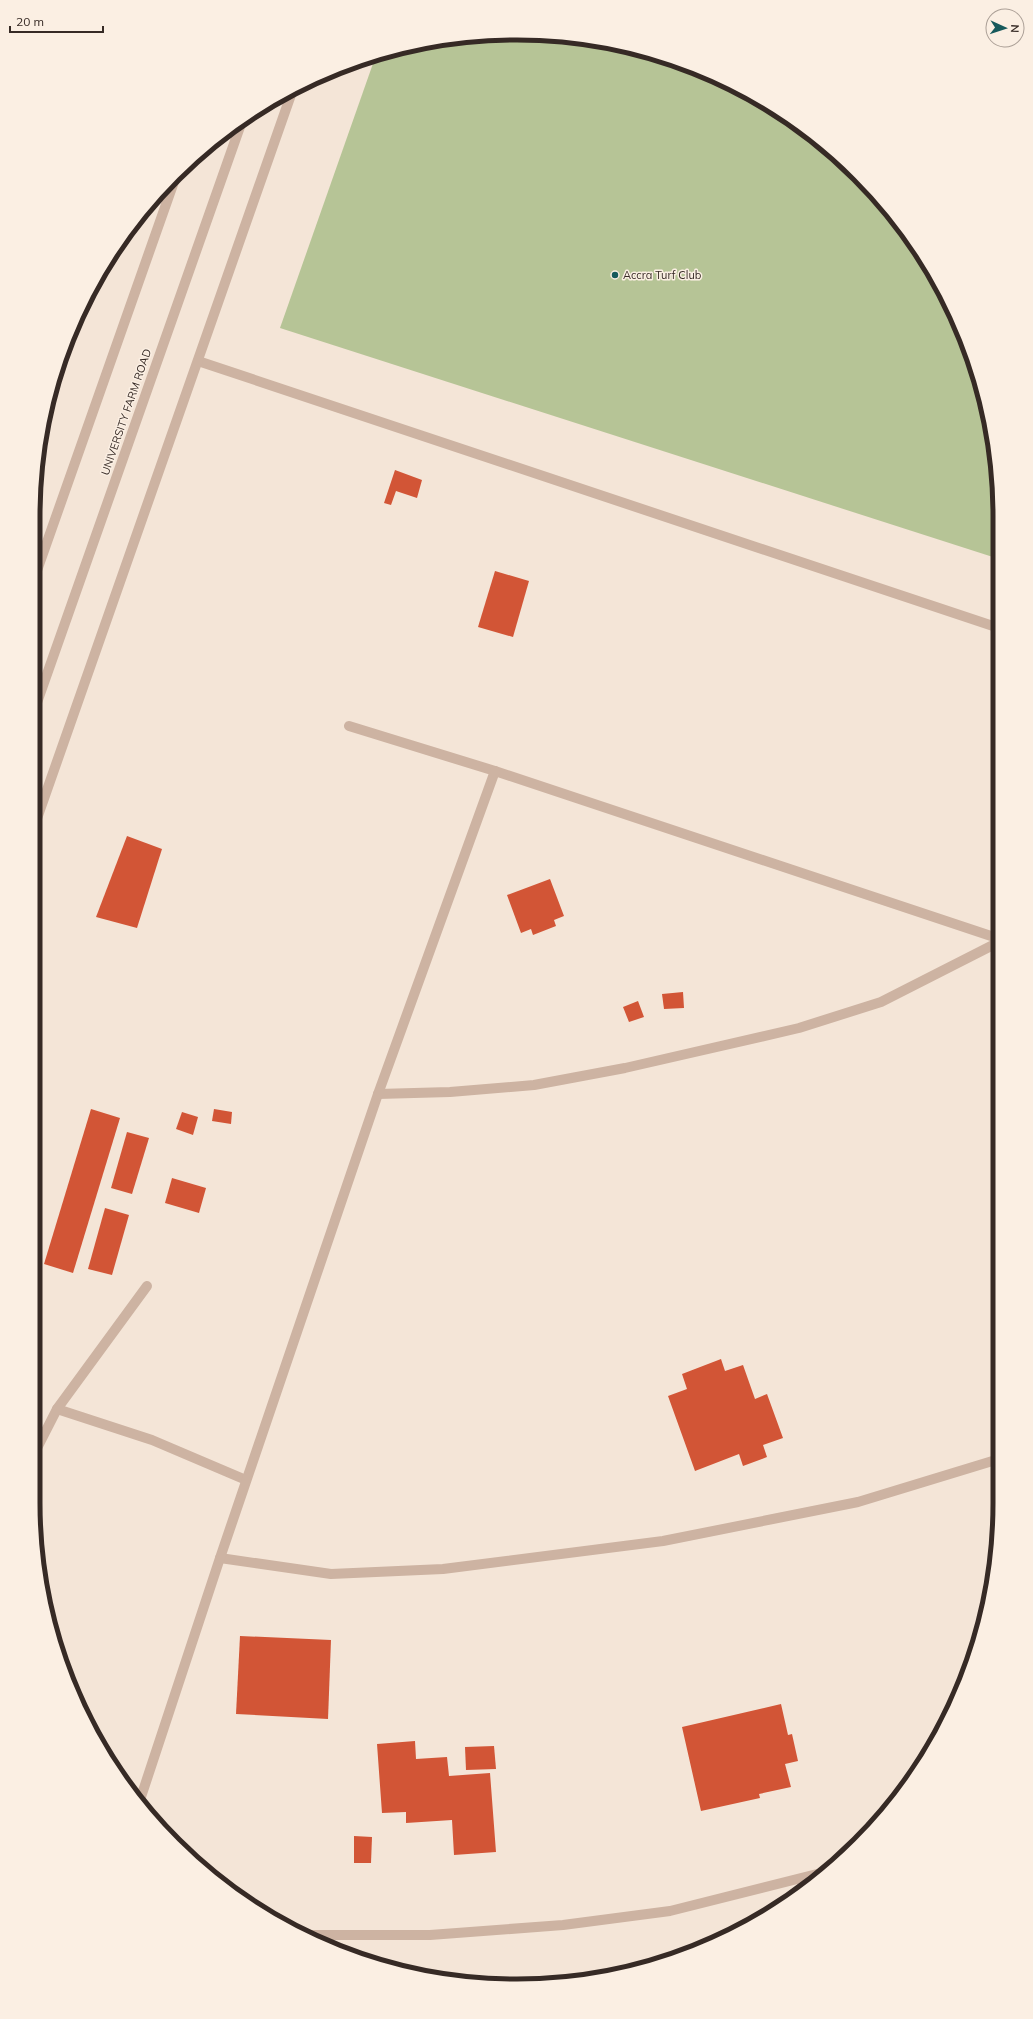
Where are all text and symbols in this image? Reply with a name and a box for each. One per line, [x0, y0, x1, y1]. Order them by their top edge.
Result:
scale bar [10, 8, 103, 34]
north arrow [985, 8, 1025, 48]
text: 20 m [16, 14, 44, 29]
text: N [1008, 24, 1022, 33]
place label: Accra Turf Club [623, 268, 702, 282]
marker: Accra Turf Club [610, 270, 620, 280]
street label: UNIVERSITY FARM ROAD [98, 347, 154, 477]

